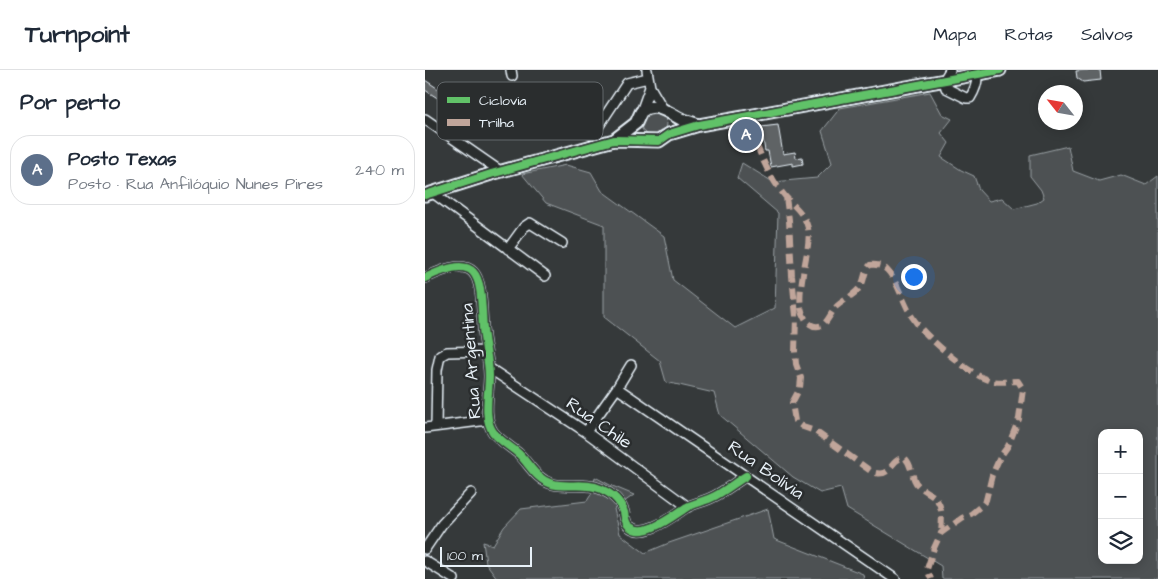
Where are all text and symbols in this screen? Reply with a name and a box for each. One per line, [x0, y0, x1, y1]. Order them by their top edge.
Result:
text: Turnpoint [25, 18, 130, 52]
text: Mapa [933, 22, 977, 47]
text: Rotas [1005, 22, 1053, 47]
text: Salvos [1081, 22, 1133, 47]
legend [437, 82, 603, 140]
north arrow [1038, 85, 1083, 130]
text: Por perto [20, 88, 120, 117]
text: Ciclovia [479, 91, 526, 111]
text: Trilha [479, 113, 514, 133]
pin: A [730, 116, 762, 154]
text: Posto Texas [68, 146, 177, 173]
text: A [32, 159, 42, 181]
text: 240 m [355, 159, 404, 181]
text: Posto · Rua Anfilóquio Nunes Pires [68, 173, 323, 195]
your location [901, 264, 927, 290]
street label: Rua Argentina [454, 302, 489, 420]
street label: Rua Chile [561, 391, 637, 455]
map controls [1098, 429, 1143, 564]
button: + [1098, 429, 1143, 474]
street label: Rua Bolívia [723, 435, 809, 505]
button: − [1098, 474, 1143, 519]
button: layers [1098, 519, 1143, 564]
scale bar [440, 544, 533, 567]
text: 100 m [447, 546, 483, 566]

